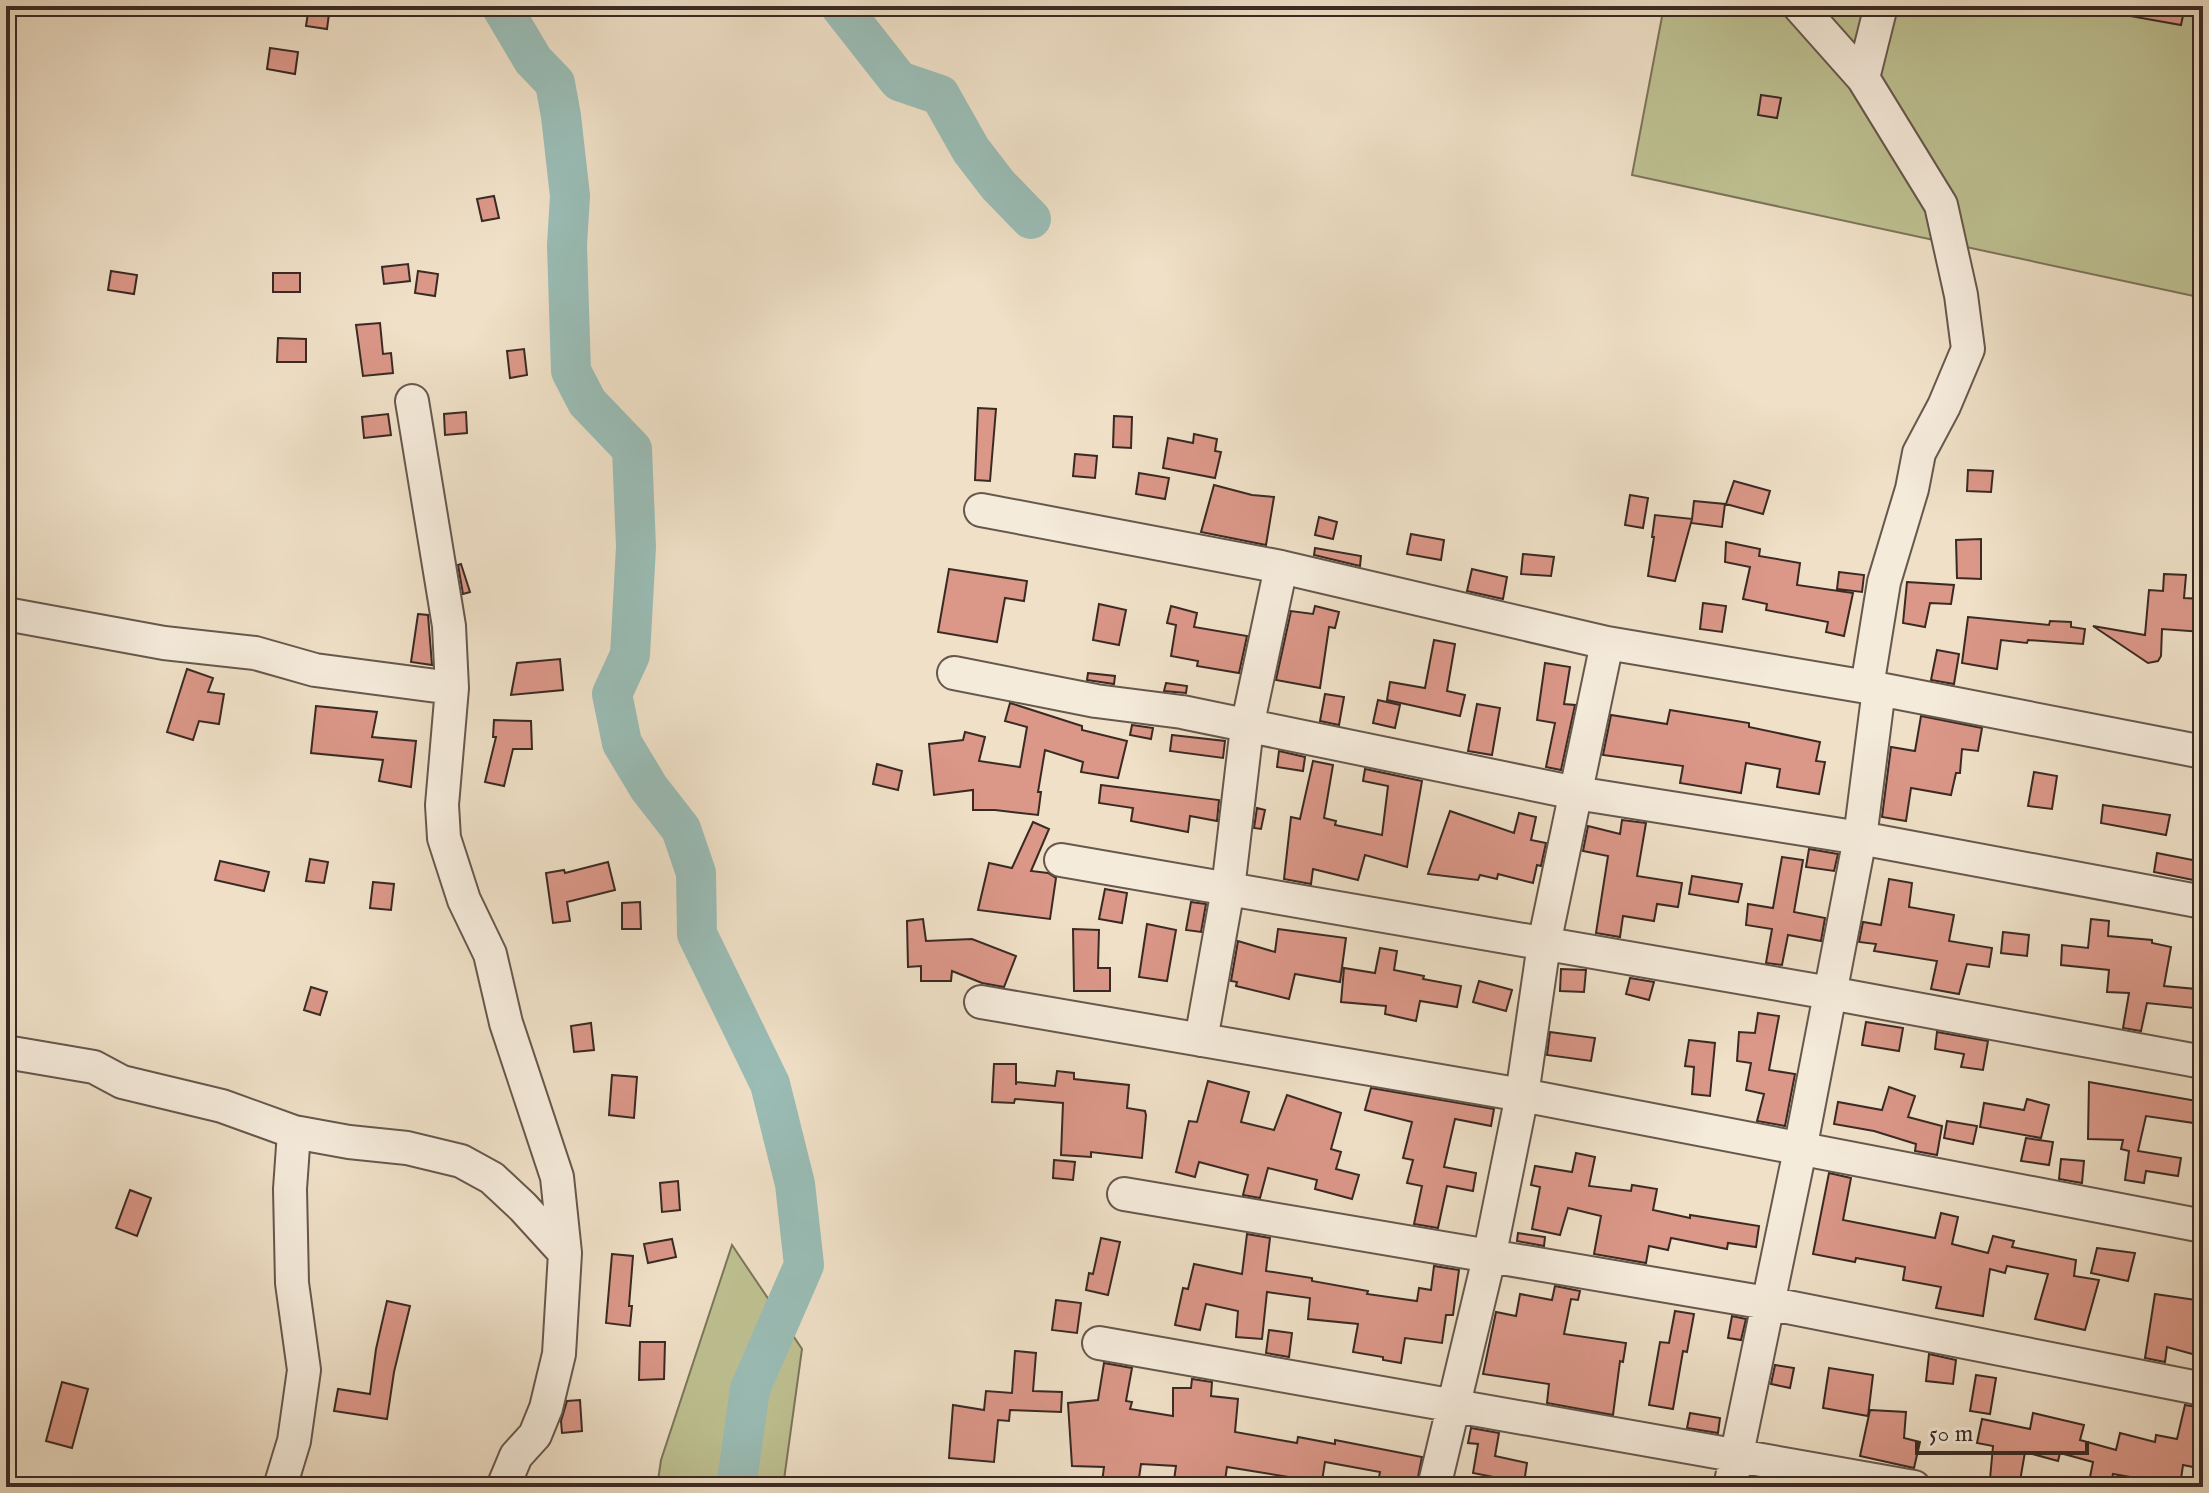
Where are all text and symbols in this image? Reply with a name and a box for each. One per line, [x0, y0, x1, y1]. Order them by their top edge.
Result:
scale bar [1917, 1405, 2087, 1455]
text: 50 m [1929, 1419, 1973, 1450]

